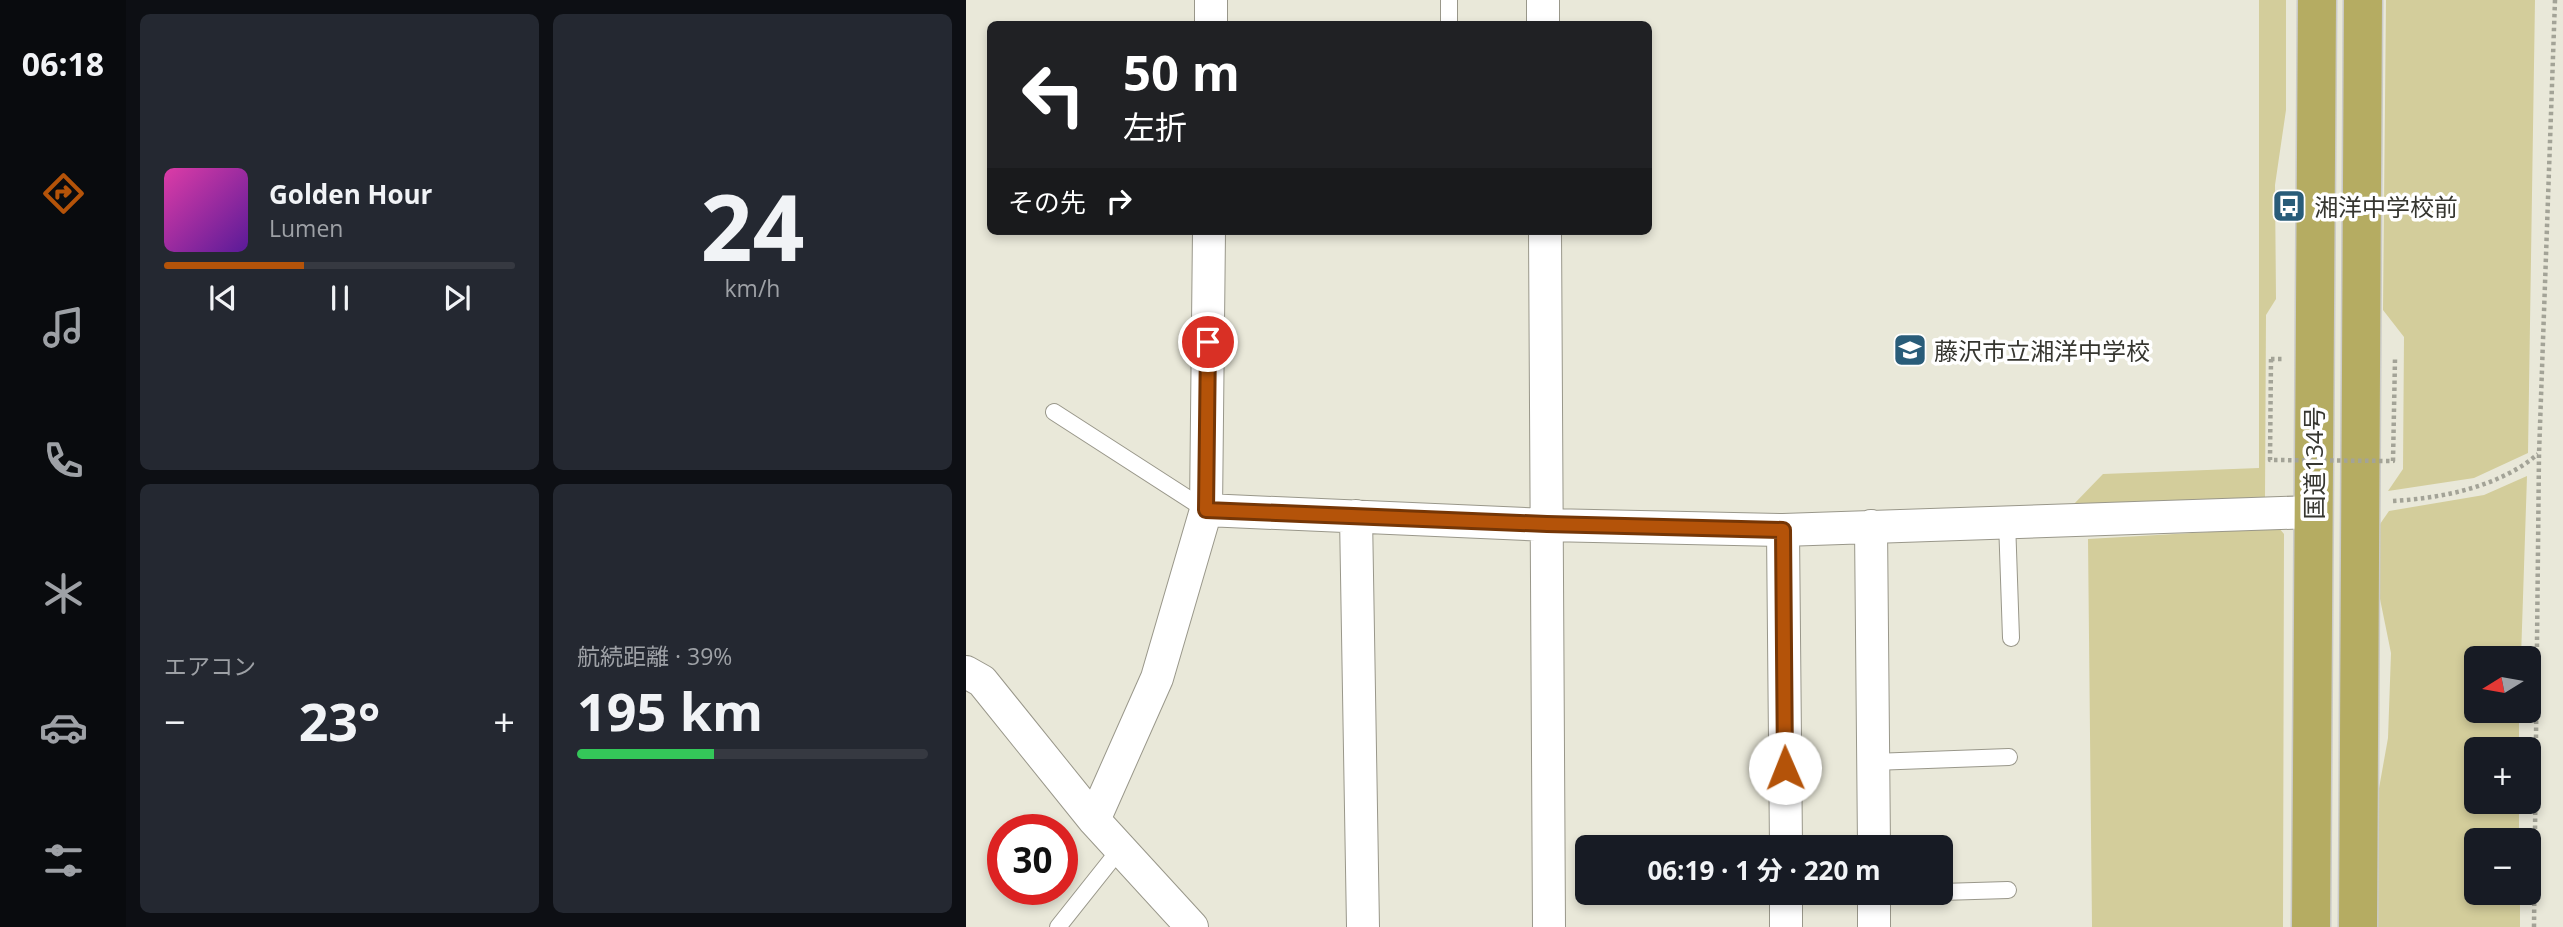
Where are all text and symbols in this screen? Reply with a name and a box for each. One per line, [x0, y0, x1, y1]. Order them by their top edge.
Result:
text: 50 m [1123, 39, 1240, 105]
text: 06:18 [22, 42, 104, 85]
icon: left [1008, 49, 1099, 140]
text: 左折 [1123, 105, 1187, 148]
text: 24 [700, 164, 805, 288]
icon: directions [39, 169, 88, 218]
text: Golden Hour [269, 176, 432, 212]
icon: right [1100, 182, 1138, 220]
text: その先 [1008, 184, 1086, 220]
bus stop icon: 湘洋中学校前 [2270, 187, 2308, 225]
place label: 湘洋中学校前 [2314, 190, 2458, 223]
text: Lumen [269, 212, 343, 244]
text: km/h [725, 272, 780, 304]
icon: previous [204, 279, 242, 317]
icon: pause [321, 279, 359, 317]
icon: next [438, 279, 476, 317]
icon: music [39, 303, 88, 352]
pin [1178, 312, 1238, 372]
icon: arrive [1189, 323, 1227, 361]
school or university icon: 藤沢市立湘洋中学校 [1891, 331, 1929, 369]
place label: 藤沢市立湘洋中学校 [1934, 334, 2150, 367]
street label: 国道134号 [2297, 406, 2330, 520]
icon: phone [39, 436, 88, 485]
icon: climate [39, 569, 88, 618]
text: 航続距離 · 39% [577, 640, 732, 672]
north arrow [2464, 646, 2541, 723]
map controls [2464, 646, 2541, 905]
text: エアコン [164, 650, 256, 682]
text: 195 km [577, 675, 763, 746]
text: 23° [299, 685, 380, 756]
text: − [164, 695, 186, 747]
text: + [493, 695, 515, 747]
icon: car [39, 703, 88, 752]
position arrow [1748, 731, 1822, 805]
button: + [2464, 737, 2541, 814]
speed limit sign: 30 [987, 814, 1078, 905]
button: − [2464, 828, 2541, 905]
icon: filters [39, 836, 88, 885]
text: 06:19 · 1 分 · 220 m [1647, 852, 1881, 888]

